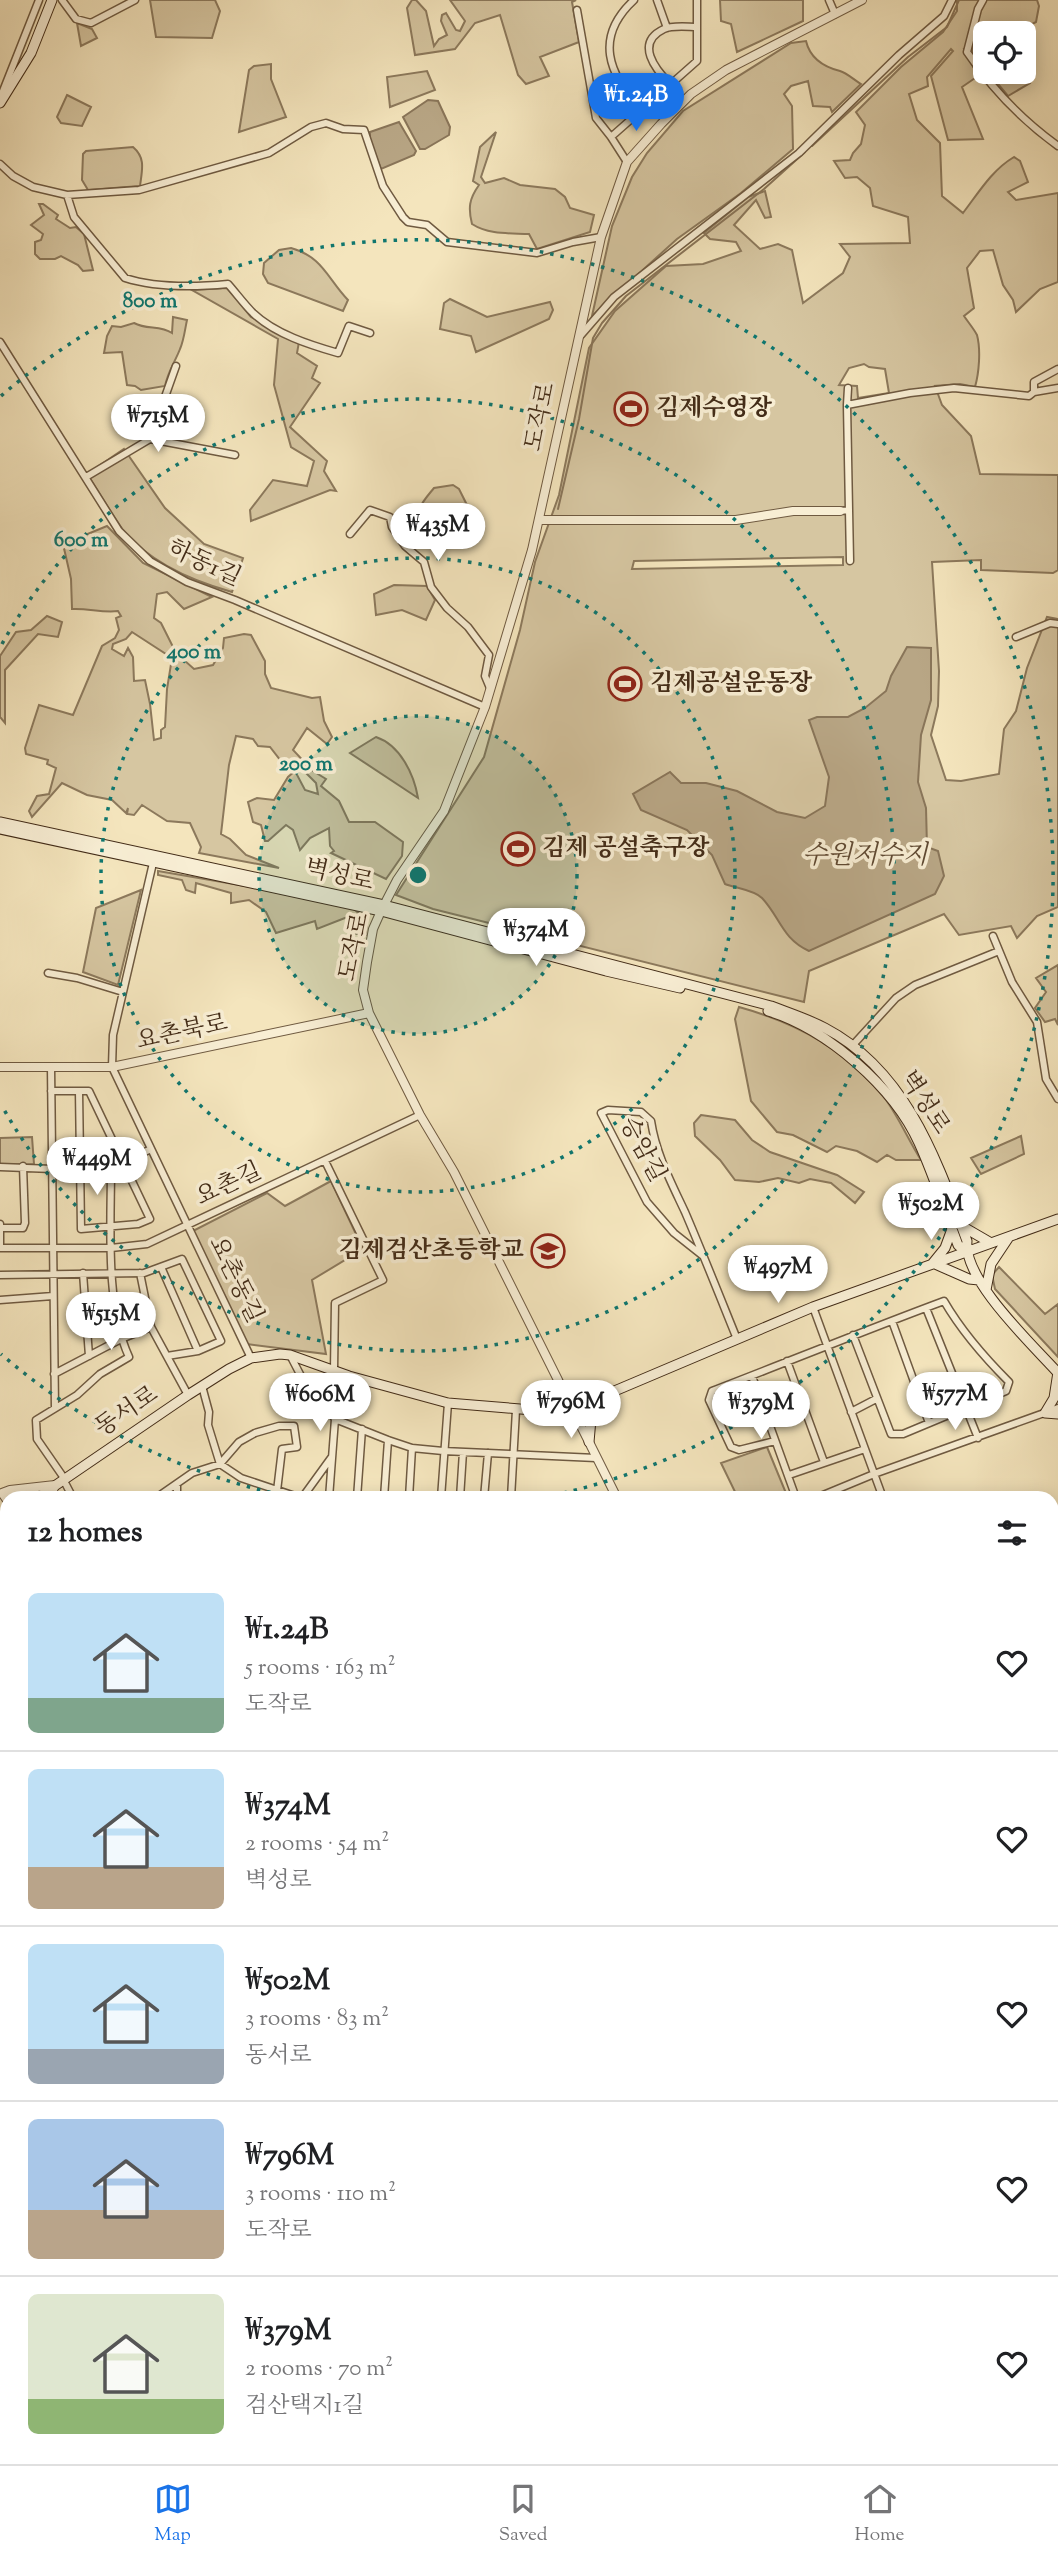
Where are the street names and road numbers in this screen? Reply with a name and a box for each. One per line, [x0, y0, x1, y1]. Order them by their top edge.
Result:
street label: 도작로 [517, 379, 565, 455]
street label: 하동1길 [162, 532, 246, 596]
street label: 벽성로 [301, 852, 377, 900]
street label: 도작로 [331, 909, 379, 985]
street label: 요촌북로 [133, 1007, 231, 1059]
street label: 벽성로 [891, 1065, 957, 1141]
street label: 승암길 [611, 1111, 673, 1189]
street label: 요촌길 [190, 1155, 268, 1215]
street label: 요촌동길 [199, 1231, 271, 1329]
street label: 동서로 [89, 1378, 165, 1446]

